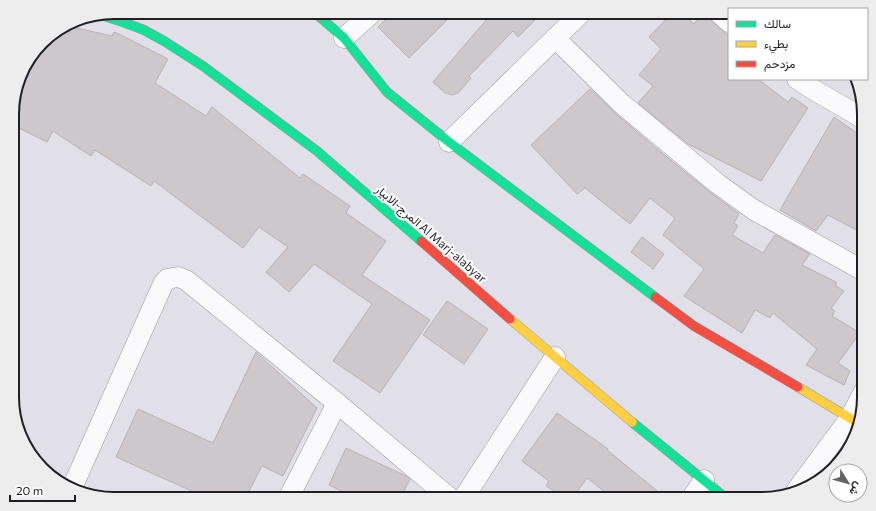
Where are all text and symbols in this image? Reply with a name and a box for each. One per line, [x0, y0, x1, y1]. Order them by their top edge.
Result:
legend [728, 8, 868, 80]
text: سالك [764, 16, 791, 30]
text: بطيء [764, 36, 788, 54]
text: مزدحم [764, 56, 795, 72]
street label: المرج-الابيار Al Marj-alabyar [371, 181, 490, 287]
north arrow [828, 463, 868, 503]
scale bar [10, 477, 75, 503]
text: ش [846, 480, 866, 499]
text: 20 m [16, 483, 43, 497]

